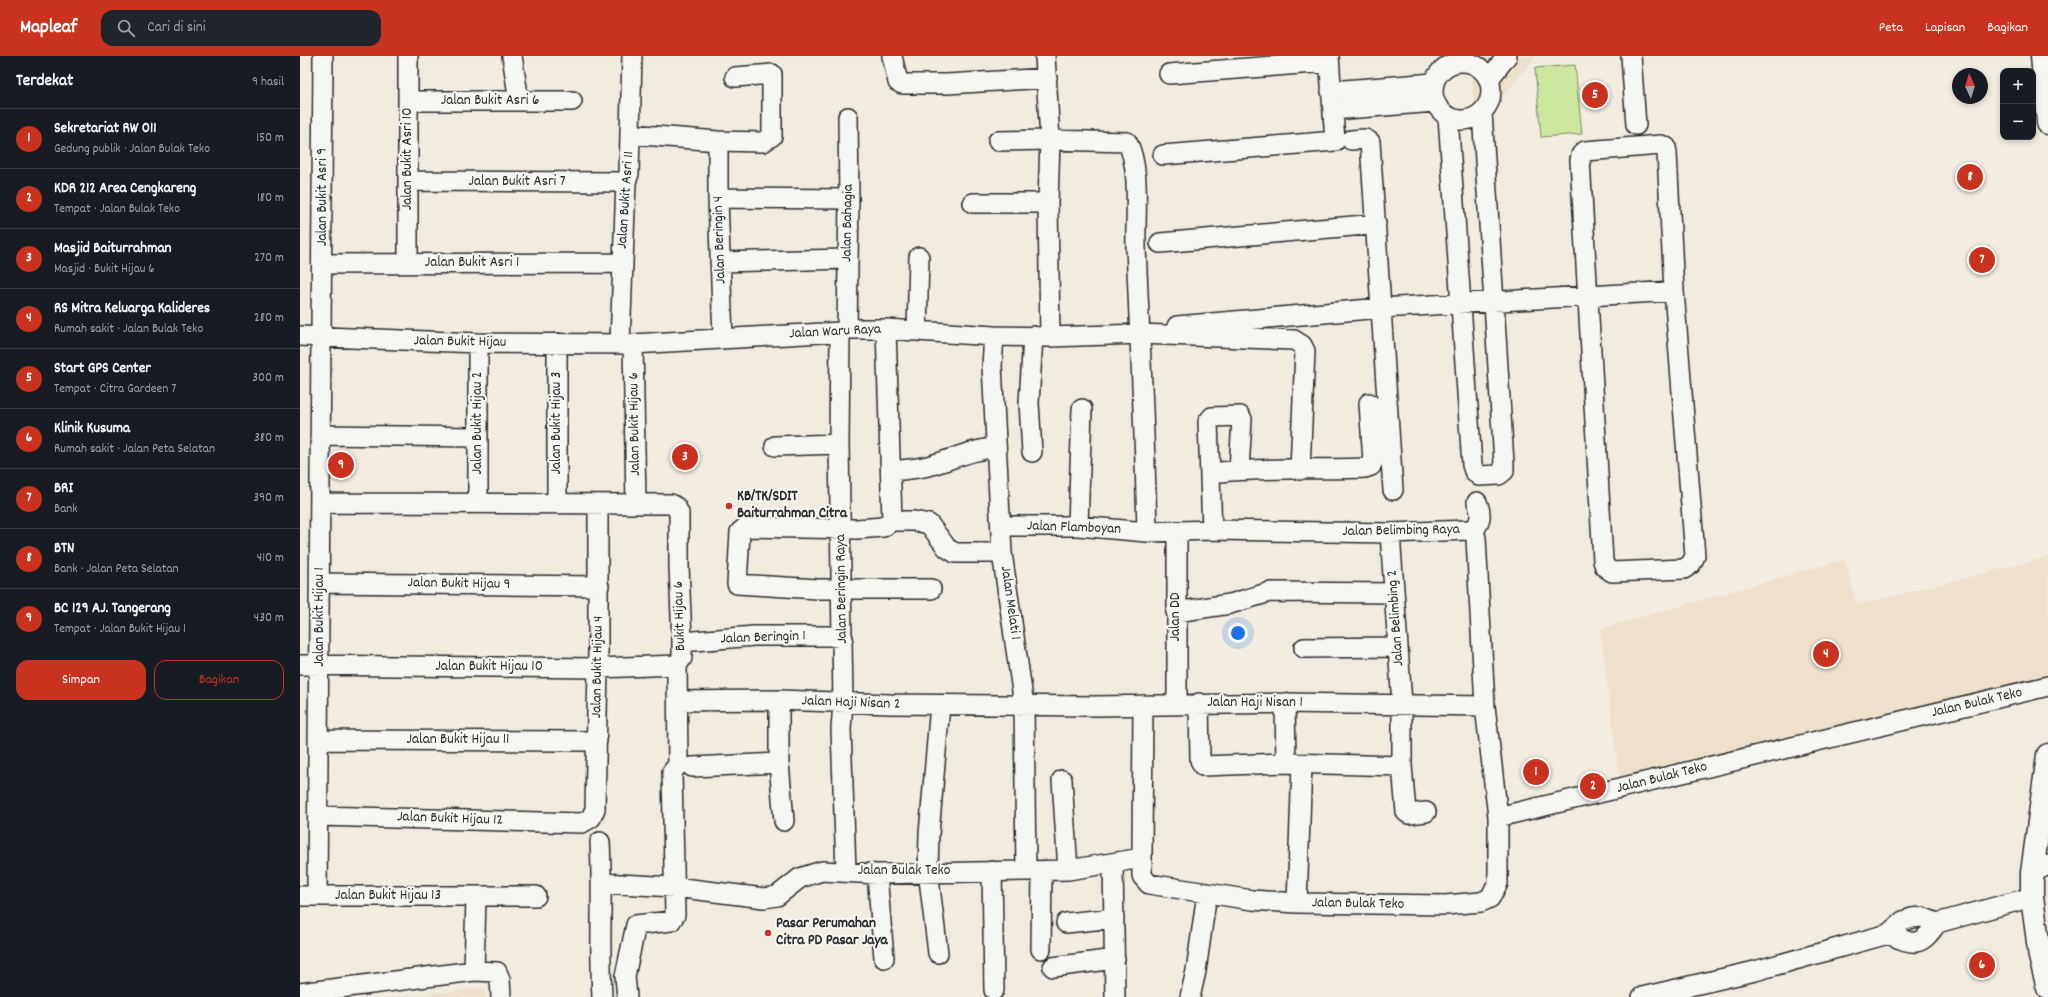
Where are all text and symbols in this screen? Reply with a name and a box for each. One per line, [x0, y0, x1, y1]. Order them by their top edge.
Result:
search box [101, 10, 381, 46]
text: Mapleaf [20, 15, 77, 42]
icon: search [115, 17, 137, 39]
text: Cari di sini [147, 17, 205, 39]
text: Peta [1879, 18, 1903, 38]
text: Lapisan [1925, 18, 1965, 38]
text: Bagikan [1987, 18, 2028, 38]
north arrow [1952, 68, 1988, 104]
map controls [2000, 68, 2036, 140]
button: + [2000, 68, 2036, 104]
text: Terdekat [16, 70, 73, 94]
text: 9 hasil [252, 73, 284, 92]
pin: 5 [1582, 80, 1608, 110]
street label: Jalan Bukit Asri 6 [441, 90, 539, 112]
button: − [2000, 104, 2036, 140]
street label: Jalan Bukit Asri 10 [397, 108, 419, 210]
text: Sekretariat RW 011 [54, 118, 157, 140]
text: 1 [28, 129, 30, 148]
text: 150 m [256, 129, 284, 148]
text: Gedung publik · Jalan Bulak Teko [54, 140, 210, 159]
street label: Jalan Bukit Asri 9 [312, 148, 334, 246]
street label: Jalan Bukit Asri 11 [612, 150, 640, 250]
pin: 8 [1957, 162, 1983, 192]
street label: Jalan Bukit Asri 7 [469, 171, 566, 193]
text: KDR 212 Area Cengkareng [54, 178, 196, 200]
street label: Jalan Bahagia [836, 183, 860, 262]
text: 2 [26, 189, 32, 208]
text: 180 m [257, 189, 284, 208]
street label: Jalan Beringin 4 [707, 195, 733, 285]
text: Tempat · Jalan Bulak Teko [54, 200, 180, 219]
text: Masjid Baiturrahman [54, 238, 171, 260]
pin: 7 [1969, 245, 1995, 275]
text: 3 [26, 249, 32, 268]
text: 270 m [254, 249, 284, 268]
street label: Jalan Bukit Asri 1 [425, 252, 519, 274]
text: Masjid · Bukit Hijau 6 [54, 260, 155, 279]
text: RS Mitra Keluarga Kalideres [54, 298, 210, 320]
text: 4 [26, 309, 32, 328]
text: 280 m [254, 309, 284, 328]
street label: Jalan Waru Raya [788, 319, 882, 345]
text: Rumah sakit · Jalan Bulak Teko [54, 320, 203, 339]
street label: Jalan Bukit Hijau [413, 330, 507, 354]
text: Start GPS Center [54, 358, 151, 380]
text: 5 [26, 369, 32, 388]
text: 300 m [252, 369, 284, 388]
street label: Jalan Bukit Hijau 2 [467, 372, 489, 474]
street label: Jalan Bukit Hijau 3 [546, 372, 568, 474]
street label: Jalan Bukit Hijau 6 [623, 372, 647, 476]
text: Tempat · Citra Gardeen 7 [54, 380, 176, 399]
text: Klinik Kusuma [54, 418, 130, 440]
text: 6 [26, 429, 32, 448]
text: 380 m [254, 429, 284, 448]
text: Rumah sakit · Jalan Peta Selatan [54, 440, 215, 459]
pin: 3 [672, 442, 698, 472]
pin: 9 [328, 450, 354, 480]
text: BRI [54, 478, 73, 500]
place label: KB/TK/SDIT Baiturrahman Citra [737, 486, 848, 525]
text: 7 [27, 489, 31, 508]
text: 390 m [253, 489, 284, 508]
text: Bank [54, 500, 78, 519]
marker: KB/TK/SDIT Baiturrahman Citra [724, 501, 734, 511]
street label: Jalan Flamboyan [1027, 515, 1122, 541]
street label: Jalan Belimbing Raya [1342, 519, 1461, 543]
street label: Jalan Beringin Raya [830, 533, 854, 644]
text: BTN [54, 538, 75, 560]
text: 8 [26, 549, 32, 568]
text: 410 m [257, 549, 284, 568]
text: Bank · Jalan Peta Selatan [54, 560, 179, 579]
street label: Jalan Melati 1 [994, 565, 1026, 641]
street label: Jalan Bukit Hijau 1 [309, 567, 331, 667]
street label: Jalan Belimbing 2 [1382, 569, 1410, 667]
street label: Jalan Bukit Hijau 9 [407, 572, 511, 596]
street label: Bukit Hijau 6 [668, 581, 692, 651]
street label: Jalan DD [1165, 592, 1187, 641]
text: BC 129 AJ. Tangerang [54, 598, 171, 620]
text: 9 [26, 609, 32, 628]
text: 430 m [254, 609, 284, 628]
street label: Jalan Bukit Hijau 4 [586, 616, 610, 718]
text: Tempat · Jalan Bukit Hijau 1 [54, 620, 186, 639]
your location [1228, 623, 1248, 643]
street label: Jalan Beringin 1 [720, 626, 806, 650]
pin: 4 [1813, 639, 1839, 669]
street label: Jalan Bukit Hijau 10 [435, 656, 543, 678]
button: Simpan [16, 660, 146, 700]
button: Bagikan [154, 660, 284, 700]
street label: Jalan Bulak Teko [1929, 682, 2025, 724]
street label: Jalan Haji Nisan 2 [801, 690, 901, 716]
street label: Jalan Haji Nisan 1 [1207, 692, 1303, 714]
street label: Jalan Bukit Hijau 11 [407, 729, 509, 751]
street label: Jalan Bulak Teko [1614, 756, 1710, 800]
pin: 1 [1523, 757, 1549, 787]
pin: 2 [1580, 771, 1606, 801]
street label: Jalan Bukit Hijau 12 [397, 806, 503, 832]
street label: Jalan Bulak Teko [858, 860, 951, 882]
street label: Jalan Bukit Hijau 13 [335, 885, 441, 907]
street label: Jalan Bulak Teko [1311, 892, 1405, 916]
place label: Pasar Perumahan Citra PD Pasar Jaya [776, 913, 888, 952]
marker: Pasar Perumahan Citra PD Pasar Jaya [763, 928, 773, 938]
pin: 6 [1969, 950, 1995, 980]

